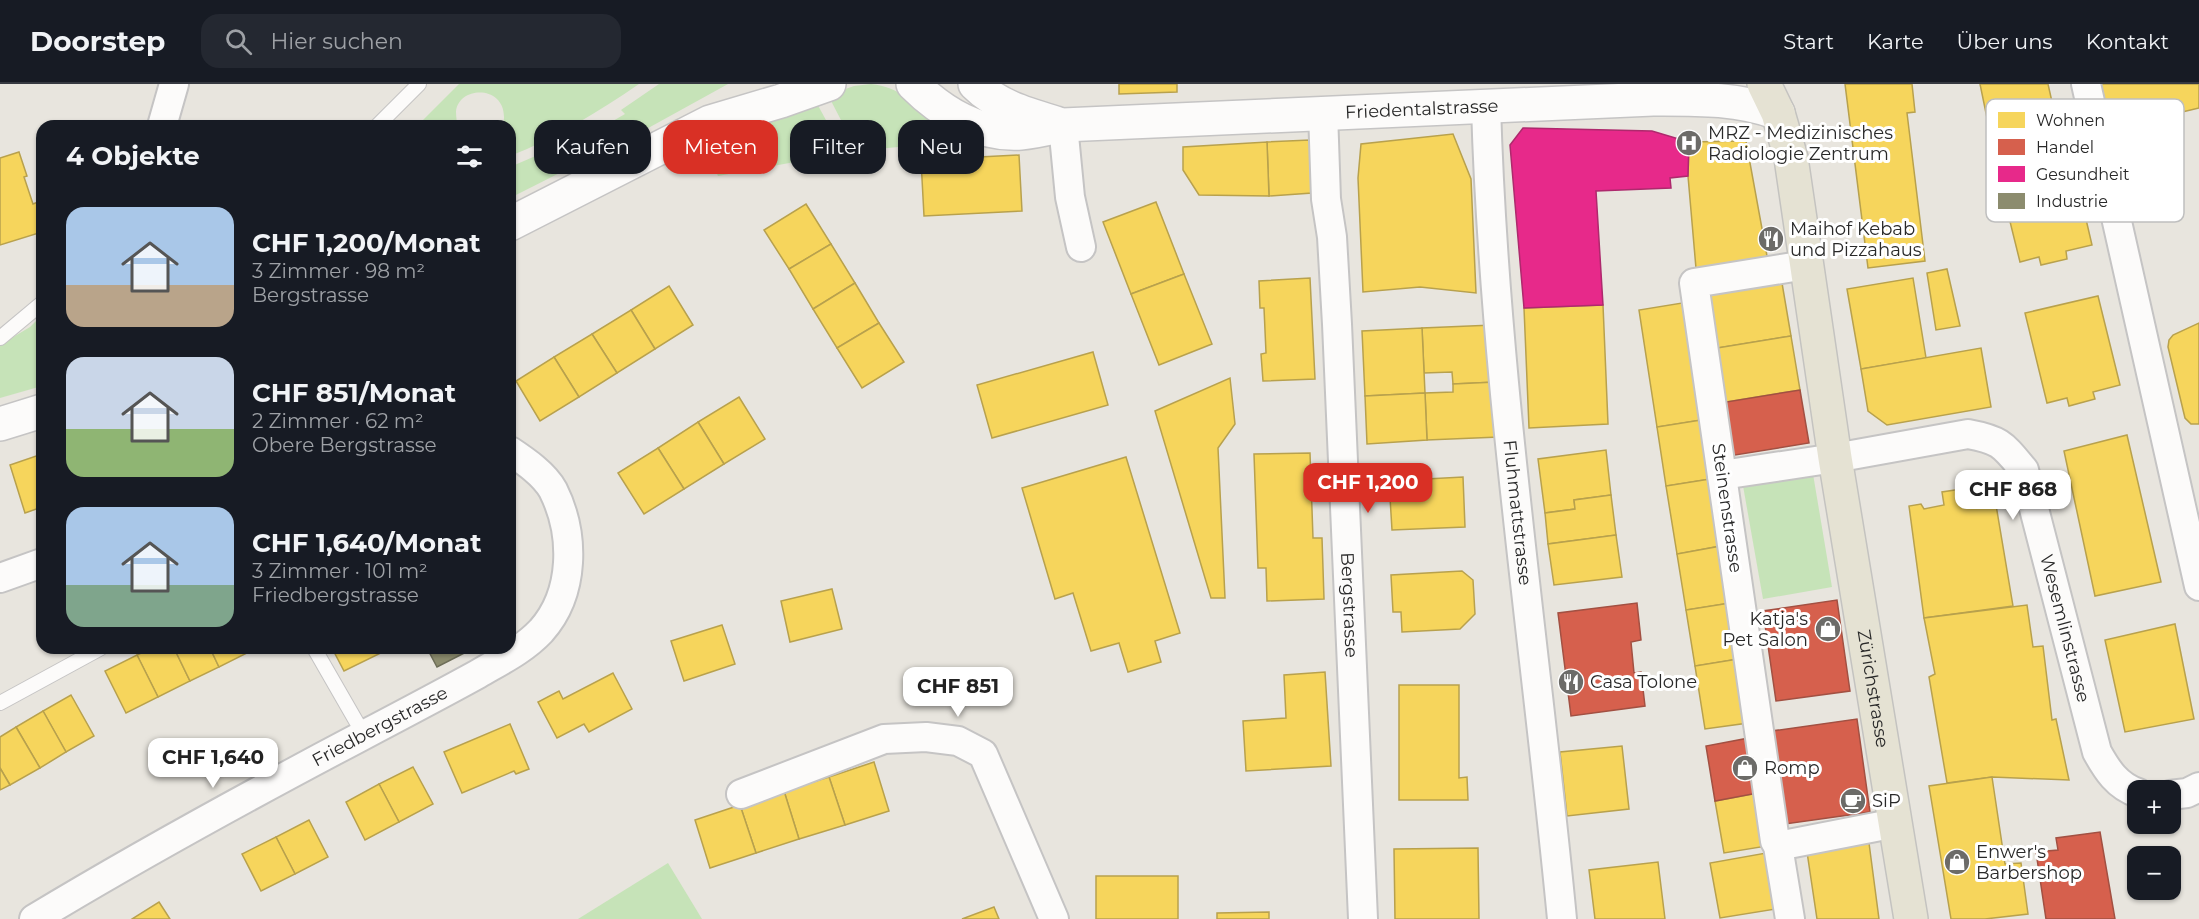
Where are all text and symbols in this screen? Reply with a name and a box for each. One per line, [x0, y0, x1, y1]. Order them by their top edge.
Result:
search box [201, 14, 621, 68]
text: Doorstep [30, 24, 165, 58]
icon: search [222, 25, 255, 58]
text: Hier suchen [270, 28, 403, 55]
text: Start [1783, 29, 1834, 54]
text: Karte [1867, 29, 1924, 54]
text: Über uns [1957, 29, 2053, 54]
text: Kontakt [2086, 29, 2169, 54]
street label: Friedentalstrasse [1345, 95, 1499, 124]
legend [1986, 99, 2184, 222]
text: Wohnen [2036, 111, 2105, 130]
chip: Kaufen [534, 120, 651, 174]
chip: Mieten [663, 120, 778, 174]
chip: Filter [790, 120, 886, 174]
chip: Neu [898, 120, 984, 174]
place label: MRZ - Medizinisches Radiologie Zentrum [1708, 122, 1893, 165]
hospital icon: MRZ - Medizinisches Radiologie Zentrum [1674, 128, 1704, 158]
text: Handel [2036, 138, 2094, 157]
text: 4 Objekte [66, 140, 200, 172]
icon: filters [453, 140, 486, 173]
text: Gesundheit [2036, 165, 2130, 184]
text: Industrie [2036, 192, 2108, 211]
place label: Maihof Kebab und Pizzahaus [1790, 218, 1922, 261]
restaurant icon: Maihof Kebab und Pizzahaus [1756, 224, 1786, 254]
text: CHF 1,200/Monat [252, 227, 481, 259]
icon: home [114, 231, 186, 303]
text: 3 Zimmer · 98 m² [252, 259, 425, 283]
text: Bergstrasse [252, 283, 369, 307]
text: CHF 851/Monat [252, 377, 456, 409]
icon: home [114, 381, 186, 453]
text: 2 Zimmer · 62 m² [252, 409, 424, 433]
text: Obere Bergstrasse [252, 433, 437, 457]
street label: Fluhmattstrasse [1499, 439, 1536, 587]
street label: Steinenstrasse [1707, 442, 1747, 574]
pin: CHF 1,200 [1299, 463, 1437, 514]
text: CHF 1,200 [1317, 470, 1419, 494]
pin: CHF 868 [1958, 470, 2068, 521]
text: CHF 868 [1969, 477, 2057, 501]
text: CHF 1,640/Monat [252, 527, 481, 559]
icon: home [114, 531, 186, 603]
street label: Bergstrasse [1336, 552, 1363, 658]
street label: Wesemlinstrasse [2035, 552, 2095, 705]
text: 3 Zimmer · 101 m² [252, 559, 428, 583]
text: Friedbergstrasse [252, 583, 419, 607]
place label: Katja's Pet Salon [1722, 608, 1808, 651]
shop icon: Katja's Pet Salon [1813, 614, 1843, 644]
street label: Zürichstrasse [1852, 628, 1894, 750]
pin: CHF 851 [903, 667, 1013, 718]
restaurant icon: Casa Tolone [1556, 667, 1586, 697]
place label: Casa Tolone [1590, 671, 1697, 693]
text: CHF 851 [917, 674, 999, 698]
street label: Friedbergstrasse [308, 681, 452, 771]
pin: CHF 1,640 [144, 738, 282, 789]
text: CHF 1,640 [162, 745, 264, 769]
shop icon: Romp [1730, 753, 1760, 783]
place label: Romp [1764, 757, 1820, 779]
map controls [2127, 780, 2181, 900]
button: + [2127, 780, 2181, 834]
cafe icon: SiP [1838, 786, 1868, 816]
place label: SiP [1872, 790, 1901, 812]
place label: Enwer's Barbershop [1976, 841, 2082, 884]
button: − [2127, 846, 2181, 900]
shop icon: Enwer's Barbershop [1942, 847, 1972, 877]

